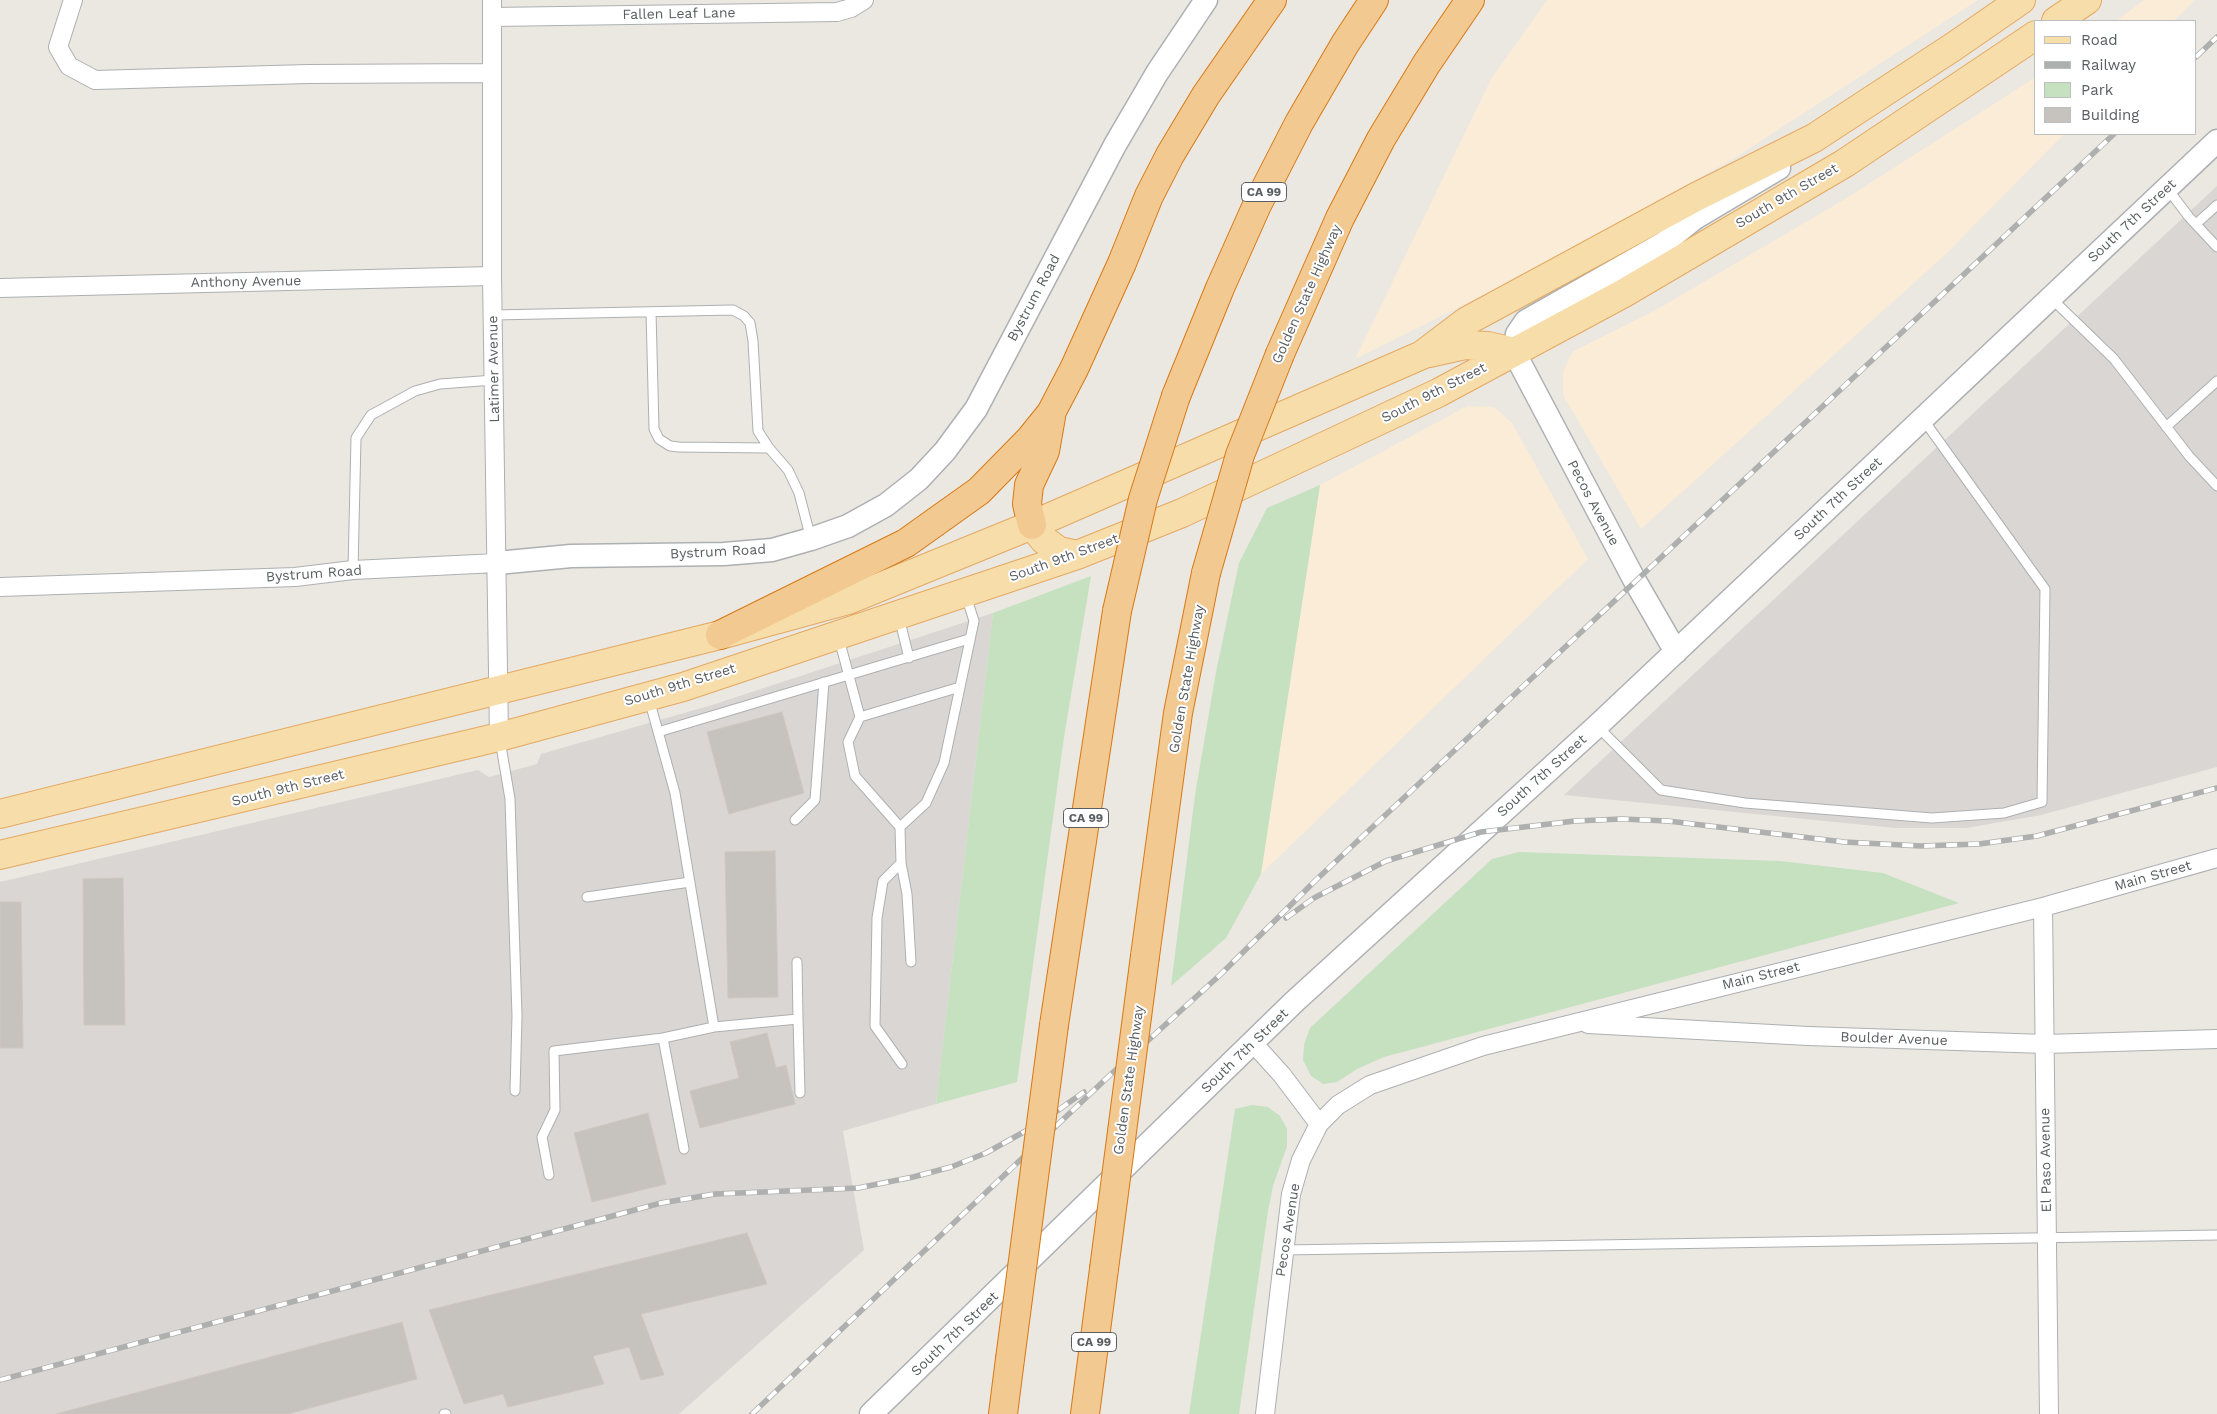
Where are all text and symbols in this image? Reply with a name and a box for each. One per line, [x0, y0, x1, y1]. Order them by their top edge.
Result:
street label: Fallen Leaf Lane [622, 5, 736, 23]
legend [2034, 20, 2197, 135]
text: Road [2081, 31, 2118, 49]
text: Railway [2081, 56, 2136, 74]
text: Park [2081, 81, 2113, 99]
text: Building [2081, 106, 2139, 124]
street label: South 9th Street [1733, 160, 1841, 232]
street label: South 7th Street [2084, 176, 2180, 266]
road number: CA 99 [1242, 182, 1286, 202]
street label: Golden State Highway [1269, 222, 1345, 366]
street label: Bystrum Road [1004, 252, 1064, 344]
street label: Anthony Avenue [190, 273, 302, 291]
street label: Latimer Avenue [485, 315, 503, 423]
street label: South 9th Street [1379, 359, 1489, 427]
street label: South 7th Street [1790, 454, 1886, 544]
street label: Pecos Avenue [1563, 457, 1623, 549]
street label: South 9th Street [1007, 530, 1121, 586]
street label: Bystrum Road [670, 541, 766, 563]
street label: Bystrum Road [265, 562, 363, 586]
street label: Golden State Highway [1166, 603, 1208, 755]
street label: South 9th Street [622, 660, 738, 710]
street label: South 7th Street [1494, 731, 1590, 821]
street label: South 9th Street [230, 766, 346, 810]
road number: CA 99 [1064, 808, 1108, 828]
street label: Main Street [2113, 857, 2193, 895]
street label: Main Street [1721, 958, 1801, 994]
street label: Golden State Highway [1110, 1004, 1148, 1156]
street label: South 7th Street [1198, 1005, 1292, 1097]
street label: Boulder Avenue [1840, 1029, 1948, 1049]
street label: El Paso Avenue [2037, 1108, 2055, 1212]
street label: Pecos Avenue [1272, 1182, 1304, 1278]
street label: South 7th Street [908, 1288, 1002, 1380]
road number: CA 99 [1072, 1332, 1116, 1351]

